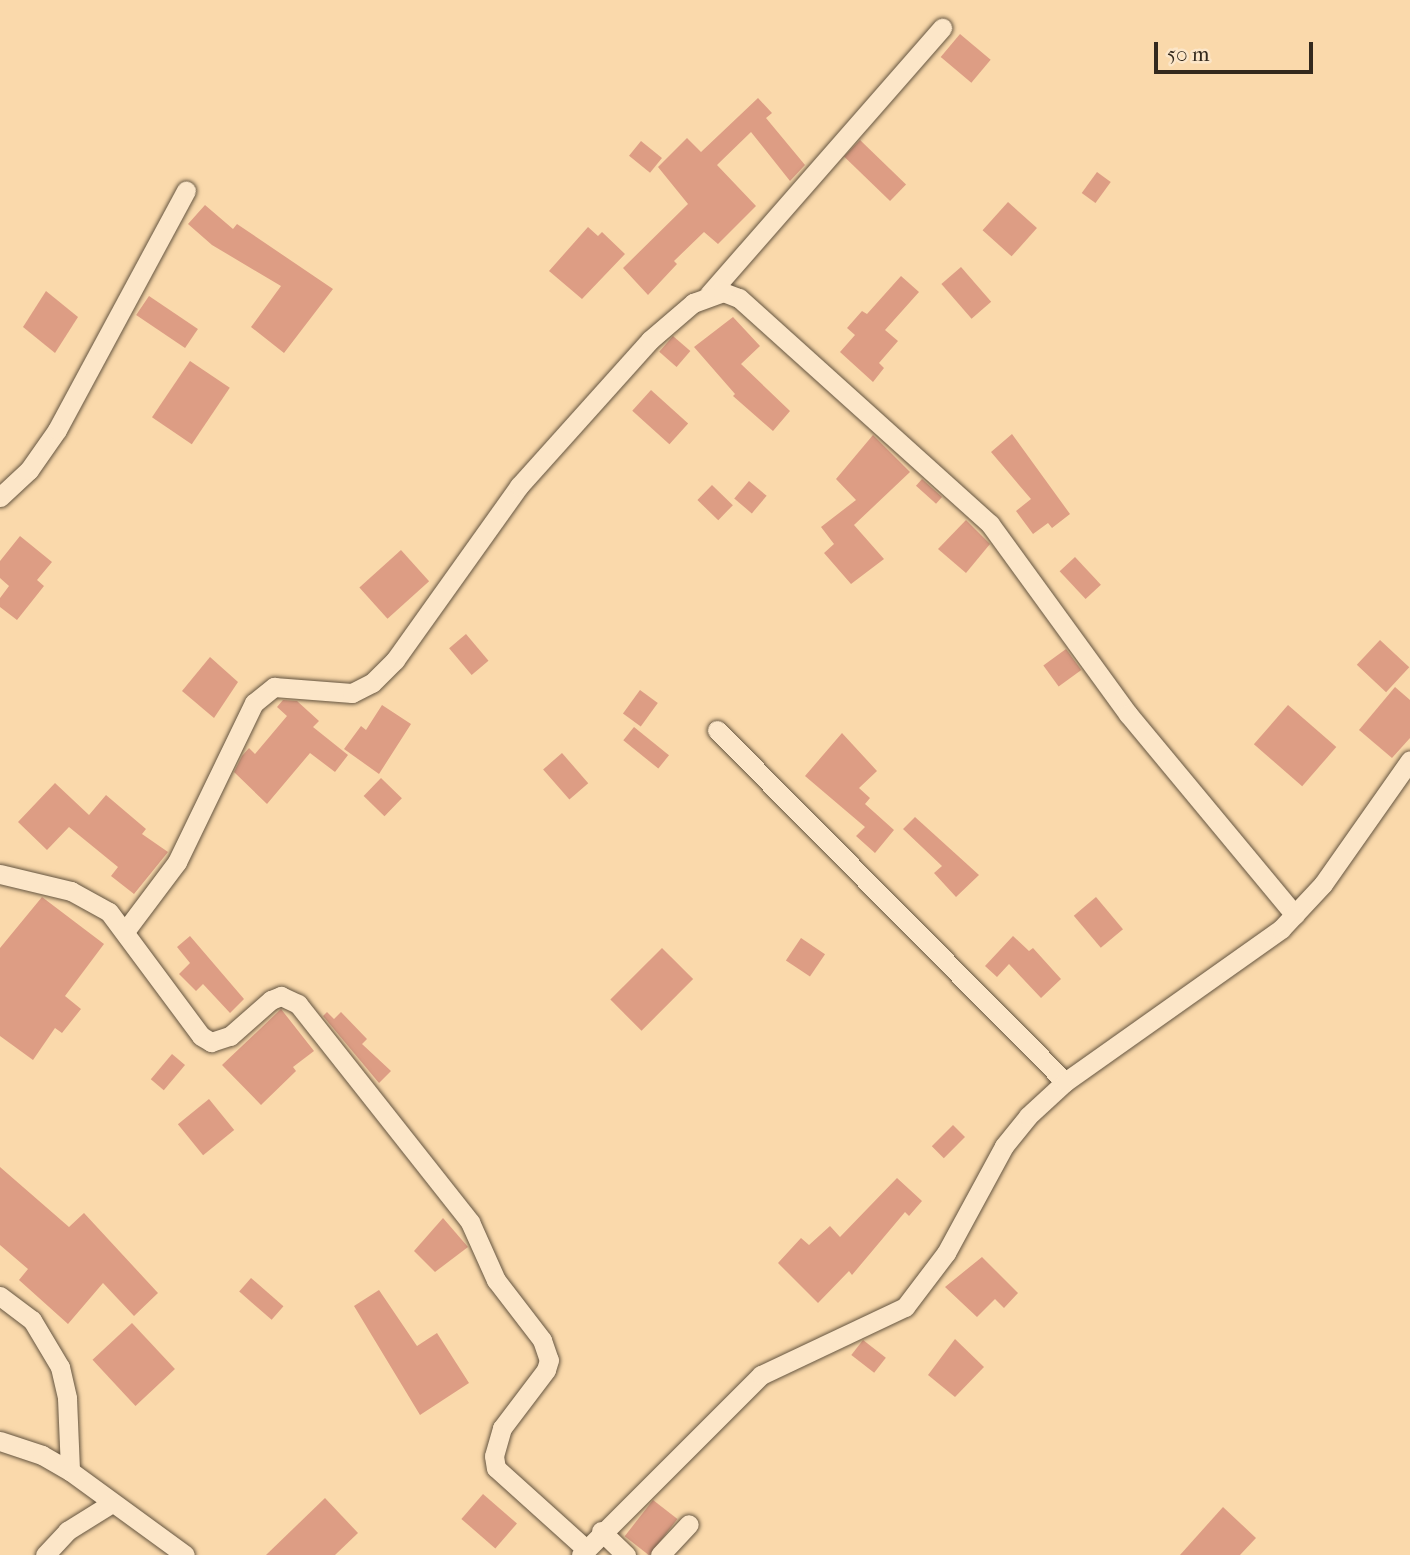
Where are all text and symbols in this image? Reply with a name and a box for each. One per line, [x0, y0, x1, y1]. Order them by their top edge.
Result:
scale bar [1158, 28, 1317, 72]
text: 50 m [1167, 42, 1210, 66]

